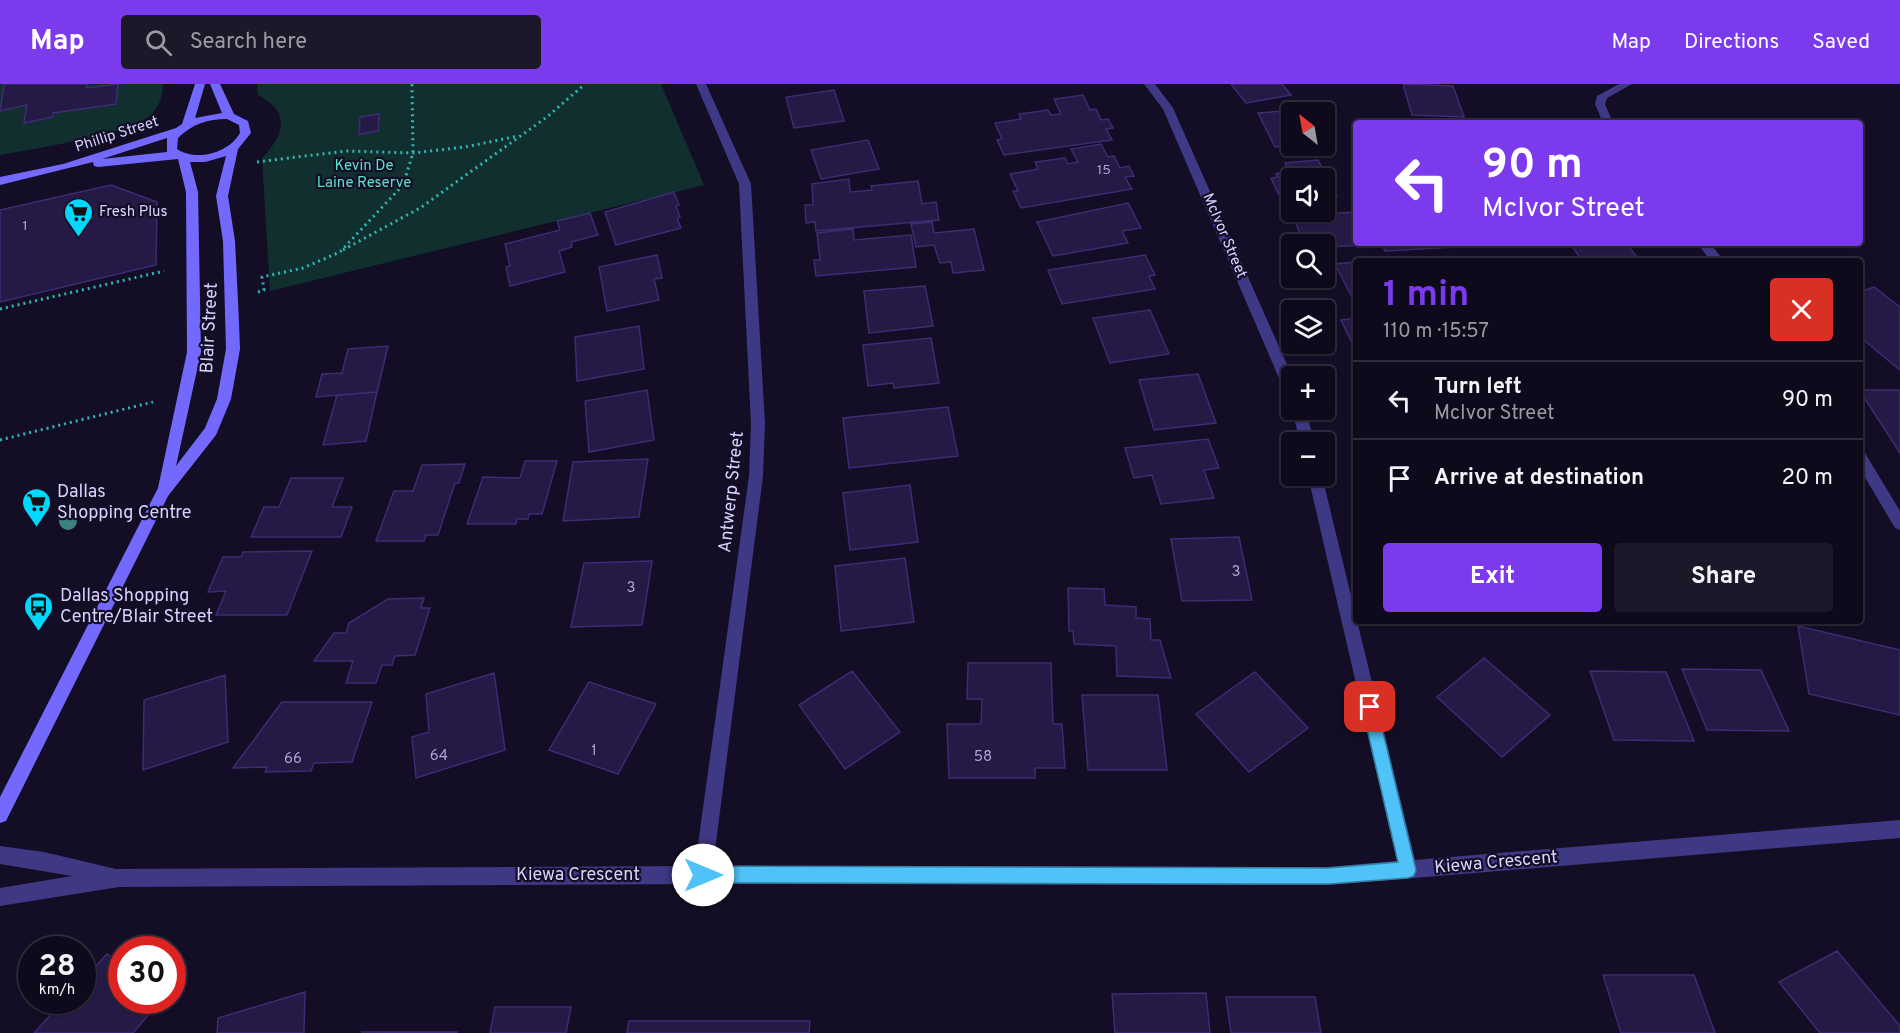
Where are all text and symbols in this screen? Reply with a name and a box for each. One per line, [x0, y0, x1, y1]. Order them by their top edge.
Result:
search box [121, 15, 541, 69]
text: Map [30, 24, 85, 60]
icon: search [142, 26, 175, 59]
text: Search here [190, 29, 307, 56]
text: Map [1611, 29, 1651, 56]
text: Directions [1684, 29, 1779, 56]
text: Saved [1812, 29, 1870, 56]
north arrow [1281, 102, 1335, 156]
map controls [1281, 102, 1335, 486]
street label: Phillip Street [73, 113, 161, 157]
text: 90 m [1482, 140, 1583, 193]
icon: left [1383, 144, 1461, 222]
park label: Kevin De Laine Reserve [317, 157, 411, 193]
house number: 15 [1097, 162, 1111, 179]
button: sound [1281, 168, 1335, 222]
street label: McIvor Street [1198, 191, 1250, 281]
text: McIvor Street [1482, 192, 1645, 226]
supermarket icon: Fresh Plus [62, 196, 94, 238]
place label: Fresh Plus [99, 203, 168, 222]
house number: 1 [22, 218, 28, 235]
button: search [1281, 234, 1335, 288]
text: 1 min [1383, 273, 1469, 319]
button: close [1770, 278, 1833, 341]
street label: Blair Street [196, 282, 224, 374]
button: layers [1281, 300, 1335, 354]
text: 110 m · 15:57 [1383, 319, 1489, 345]
button: + [1281, 366, 1335, 420]
text: Turn left [1434, 374, 1522, 401]
icon: left [1383, 384, 1416, 417]
text: 90 m [1782, 387, 1833, 414]
text: McIvor Street [1434, 401, 1555, 427]
street label: Antwerp Street [714, 430, 750, 554]
button: − [1281, 432, 1335, 486]
icon: arrive [1383, 462, 1416, 495]
text: Arrive at destination [1434, 465, 1644, 492]
text: 20 m [1782, 465, 1833, 492]
place label: Dallas Shopping Centre [57, 481, 192, 525]
supermarket icon: Dallas Shopping Centre [20, 486, 52, 528]
button: Exit [1383, 543, 1602, 612]
button: Share [1614, 543, 1833, 612]
house number: 3 [1231, 563, 1241, 582]
house number: 3 [626, 579, 636, 598]
place label: Dallas Shopping Centre/Blair Street [60, 585, 213, 629]
bus stop icon: Dallas Shopping Centre/Blair Street [23, 590, 55, 632]
pin [1344, 681, 1395, 732]
icon: arrive [1353, 690, 1386, 723]
house number: 1 [591, 742, 597, 761]
house number: 64 [430, 747, 448, 766]
house number: 58 [974, 748, 992, 767]
house number: 66 [284, 750, 302, 769]
position arrow [671, 843, 735, 907]
street label: Kiewa Crescent [1433, 846, 1559, 880]
street label: Kiewa Crescent [516, 864, 640, 887]
speed limit sign: 30 [108, 936, 186, 1014]
text: 28 [38, 949, 76, 986]
text: km/h [39, 981, 75, 1000]

